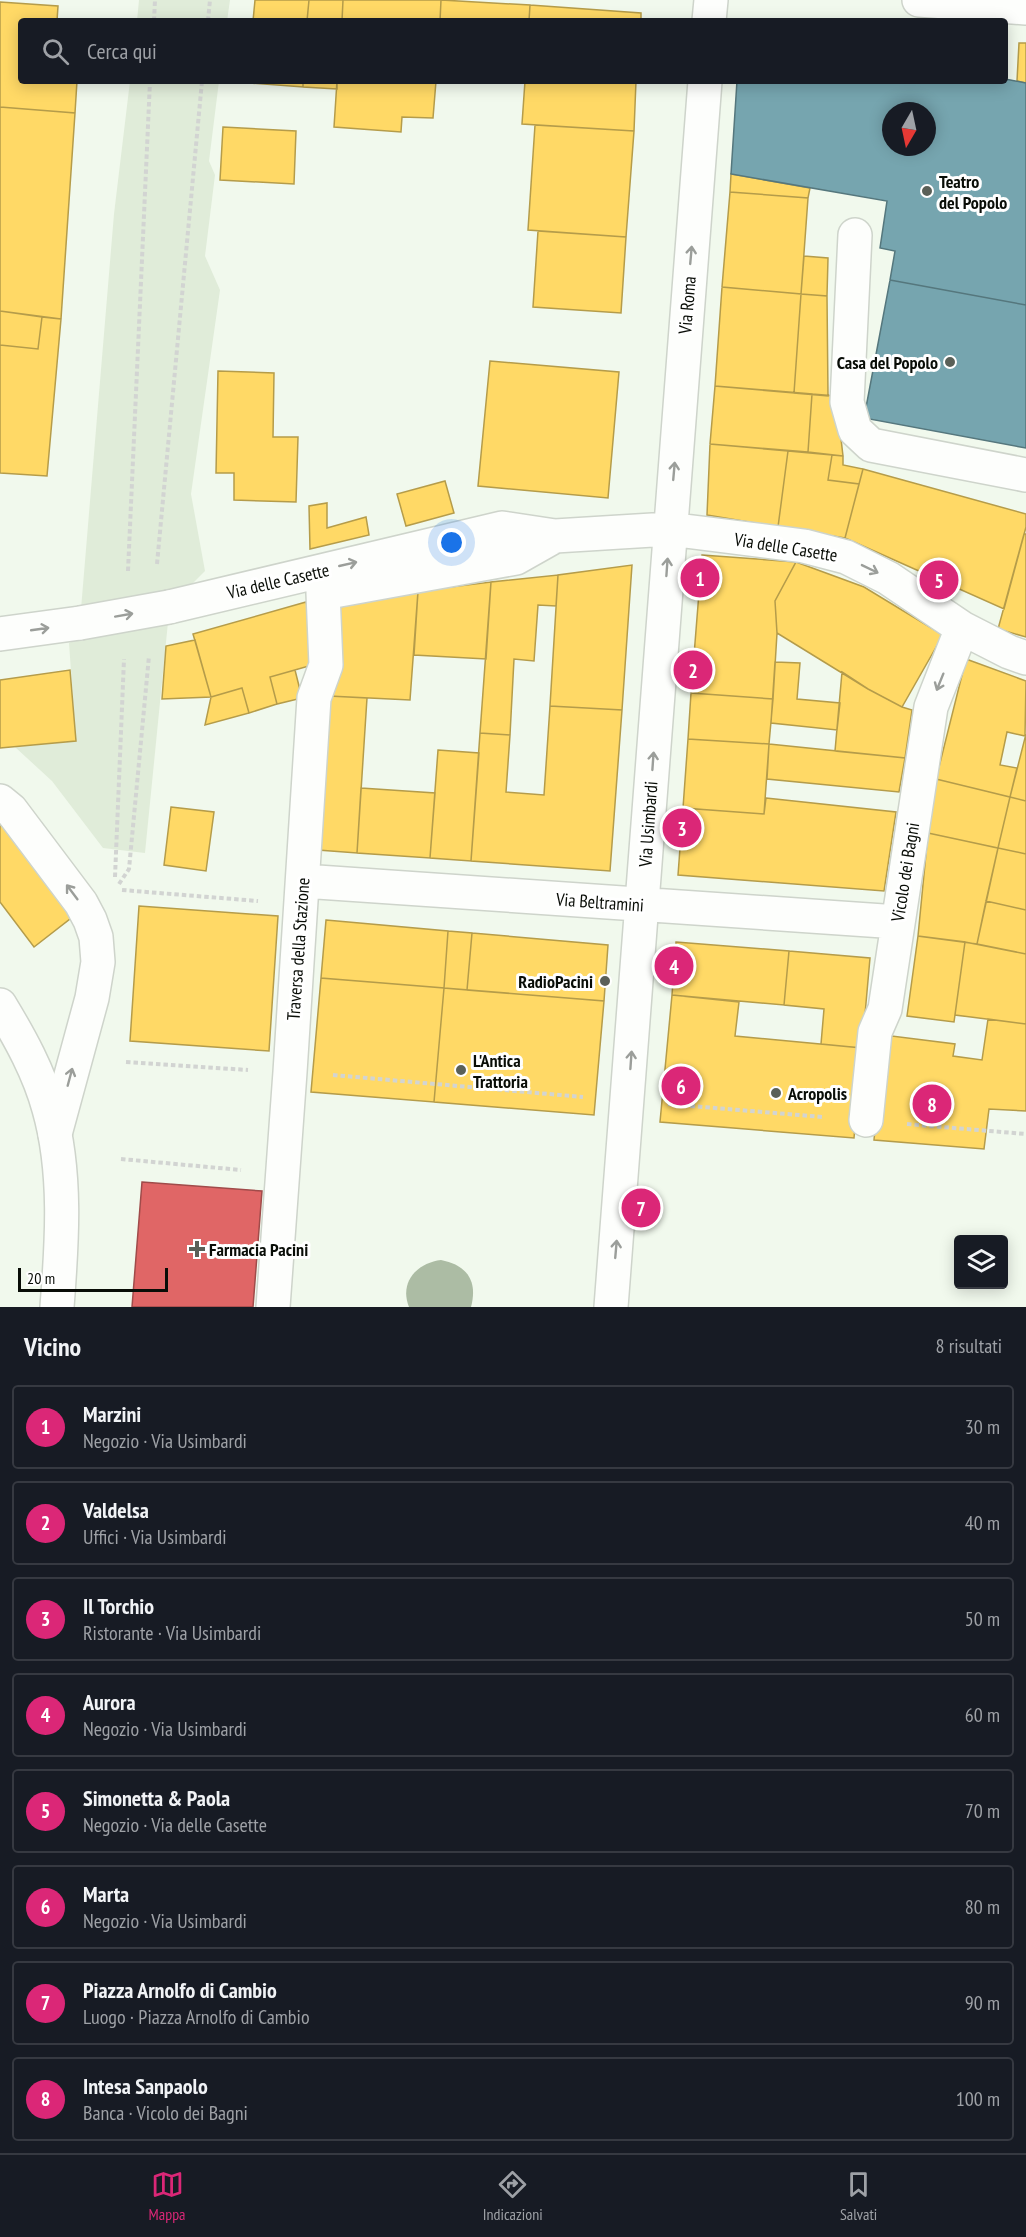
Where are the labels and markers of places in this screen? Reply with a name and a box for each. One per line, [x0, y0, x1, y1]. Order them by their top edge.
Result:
place label: Teatro del Popolo [939, 170, 1007, 214]
marker: Teatro del Popolo [920, 184, 934, 198]
place label: Casa del Popolo [837, 351, 938, 374]
marker: Casa del Popolo [943, 355, 957, 369]
pin: 1 [680, 556, 720, 600]
pin: 5 [920, 558, 958, 602]
pin: 2 [674, 648, 712, 692]
pin: 3 [662, 806, 702, 850]
pin: 4 [654, 944, 694, 988]
place label: RadioPacini [518, 970, 593, 993]
marker: RadioPacini [598, 974, 612, 988]
place label: L'Antica Trattoria [473, 1049, 528, 1093]
marker: L'Antica Trattoria [454, 1063, 468, 1077]
pin: 6 [662, 1064, 700, 1108]
place label: Acropolis [787, 1082, 847, 1105]
pin: 8 [912, 1082, 952, 1126]
marker: Acropolis [769, 1086, 783, 1100]
pin: 7 [622, 1186, 660, 1230]
place label: Farmacia Pacini [209, 1238, 308, 1261]
marker: Farmacia Pacini [190, 1242, 204, 1256]

